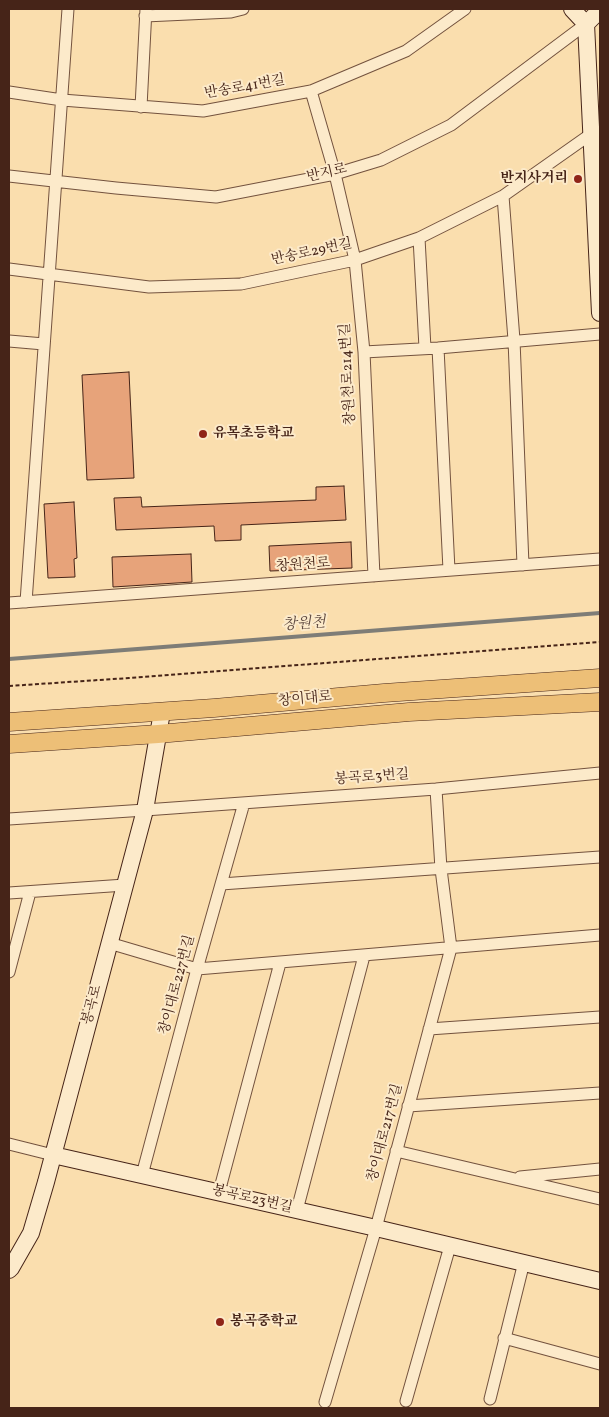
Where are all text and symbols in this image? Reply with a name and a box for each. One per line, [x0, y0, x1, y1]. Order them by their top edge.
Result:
street label: 반송로41번길 [203, 73, 287, 103]
street label: 반지로 [305, 161, 349, 187]
place label: 반지사거리 [500, 171, 568, 187]
marker: 반지사거리 [572, 173, 584, 185]
street label: 반송로29번길 [270, 236, 354, 270]
street label: 창원천로214번길 [338, 322, 360, 426]
place label: 유목초등학교 [213, 426, 294, 442]
marker: 유목초등학교 [197, 428, 209, 440]
street label: 창원천로 [275, 556, 331, 576]
water label: 창원천 [282, 615, 326, 635]
street label: 창이대로 [277, 689, 333, 711]
street label: 봉곡로3번길 [334, 767, 410, 789]
street label: 창이대로227번길 [157, 933, 199, 1037]
street label: 봉곡로 [80, 983, 106, 1027]
street label: 창이대로217번길 [365, 1082, 407, 1184]
street label: 봉곡로23번길 [210, 1183, 294, 1217]
place label: 봉곡중학교 [230, 1314, 298, 1330]
marker: 봉곡중학교 [214, 1316, 226, 1328]

